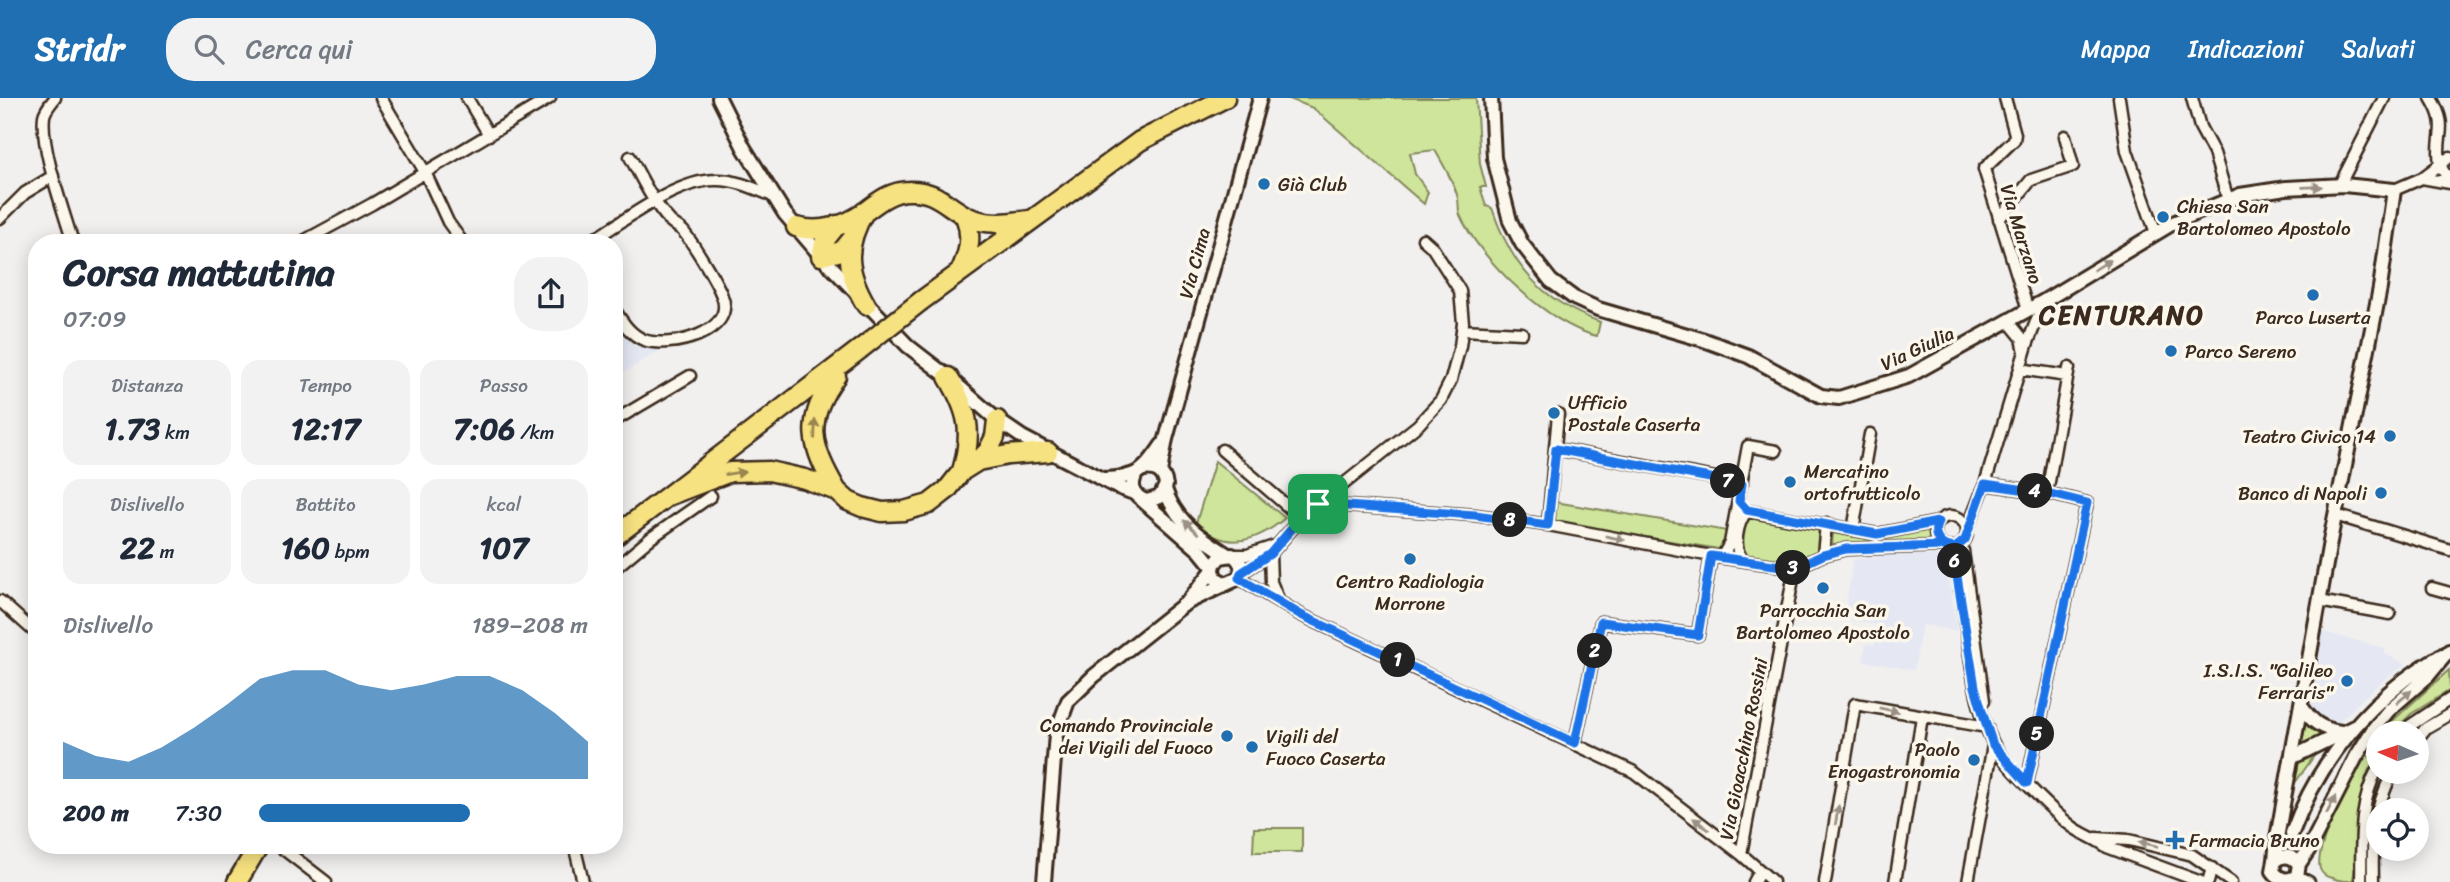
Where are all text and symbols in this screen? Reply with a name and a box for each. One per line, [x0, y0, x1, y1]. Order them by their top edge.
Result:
search box [166, 18, 656, 81]
text: Stridr [35, 20, 124, 78]
text: Cerca qui [246, 26, 353, 72]
text: Mappa [2081, 28, 2150, 70]
text: Indicazioni [2188, 28, 2304, 70]
text: Salvati [2342, 28, 2415, 70]
icon: search [190, 30, 228, 68]
place label: Già Club [1278, 168, 1347, 201]
marker: Già Club [1256, 176, 1272, 192]
street label: Via Marzano [1991, 180, 2052, 289]
one-way arrow [2301, 181, 2323, 192]
place label: Chiesa San Bartolomeo Apostolo [2177, 190, 2351, 245]
marker: Chiesa San Bartolomeo Apostolo [2155, 209, 2171, 225]
street label: Via Cima [1169, 224, 1220, 302]
text: Corsa mattutina [63, 239, 335, 306]
button: share [514, 257, 588, 331]
one-way arrow [2093, 259, 2112, 272]
marker: Parco Luserta [2305, 287, 2321, 303]
district label: CENTURANO [2038, 292, 2205, 338]
text: 07:09 [63, 299, 126, 340]
place label: Parco Luserta [2255, 301, 2371, 334]
street label: Via Giulia [1875, 317, 1960, 380]
place label: Parco Sereno [2185, 335, 2297, 368]
marker: Parco Sereno [2163, 343, 2179, 359]
text: Distanza [111, 369, 183, 402]
text: Tempo [299, 369, 352, 402]
text: Passo [480, 369, 528, 402]
place label: Ufficio Postale Caserta [1568, 386, 1701, 441]
text: 1.73 [105, 402, 160, 456]
text: 12:17 [291, 402, 360, 456]
text: 7:06 [453, 402, 515, 456]
marker: Ufficio Postale Caserta [1546, 405, 1562, 421]
text: km [160, 416, 190, 449]
text: /km [515, 416, 554, 449]
one-way arrow [810, 418, 821, 440]
place label: Teatro Civico 14 [2242, 420, 2376, 453]
marker: Teatro Civico 14 [2382, 428, 2398, 444]
place label: Mercatino ortofrutticolo [1804, 455, 1921, 510]
pin: 7 [1710, 464, 1746, 498]
text: 7 [1722, 464, 1733, 497]
one-way arrow [724, 467, 746, 478]
pin [1288, 474, 1348, 534]
marker: Mercatino ortofrutticolo [1782, 474, 1798, 490]
pin: 4 [2018, 474, 2052, 508]
text: 4 [2029, 474, 2040, 507]
place label: Banco di Napoli [2238, 477, 2368, 510]
icon: arrive [1299, 485, 1337, 523]
marker: Banco di Napoli [2373, 485, 2389, 501]
text: Dislivello [110, 488, 184, 521]
text: Battito [295, 488, 356, 521]
text: kcal [487, 488, 521, 521]
pin: 8 [1492, 502, 1528, 538]
text: 8 [1504, 503, 1515, 536]
one-way arrow [1183, 520, 1200, 536]
text: 22 [120, 521, 155, 575]
text: 160 [281, 521, 330, 575]
text: 107 [479, 521, 528, 575]
one-way arrow [1604, 533, 1626, 544]
text: m [155, 535, 174, 568]
text: bpm [330, 535, 370, 568]
pin: 6 [1938, 544, 1972, 578]
text: 6 [1949, 544, 1960, 577]
pin: 3 [1776, 550, 1811, 586]
marker: Centro Radiologia Morrone [1402, 551, 1418, 567]
text: 3 [1787, 551, 1798, 584]
place label: Centro Radiologia Morrone [1336, 565, 1484, 620]
marker: Parrocchia San Bartolomeo Apostolo [1815, 580, 1831, 596]
place label: Parrocchia San Bartolomeo Apostolo [1736, 594, 1910, 649]
text: Dislivello [63, 605, 153, 646]
text: 189–208 m [472, 605, 588, 646]
pin: 2 [1578, 634, 1612, 668]
text: 2 [1589, 634, 1600, 667]
pin: 1 [1380, 642, 1416, 678]
text: 1 [1393, 643, 1402, 676]
place label: I.S.I.S. "Galileo Ferraris" [2203, 654, 2334, 709]
street label: Via Gioacchino Rossini [1710, 655, 1777, 843]
marker: I.S.I.S. "Galileo Ferraris" [2339, 673, 2355, 689]
one-way arrow [2395, 689, 2413, 705]
one-way arrow [1878, 705, 1900, 716]
place label: Comando Provinciale dei Vigili del Fuoco [1040, 709, 1213, 764]
pin: 5 [2020, 716, 2054, 752]
text: 5 [2031, 717, 2042, 750]
place label: Vigili del Fuoco Caserta [1266, 720, 1386, 775]
north arrow [2366, 721, 2429, 784]
map controls [2366, 721, 2429, 861]
marker: Comando Provinciale dei Vigili del Fuoco [1219, 728, 1235, 744]
place label: Paolo Enogastronomia [1828, 733, 1960, 788]
marker: Vigili del Fuoco Caserta [1244, 739, 1260, 755]
marker: Paolo Enogastronomia [1966, 752, 1982, 768]
text: 200 m [63, 793, 129, 834]
text: 7:30 [175, 793, 222, 834]
one-way arrow [2325, 795, 2336, 815]
button: locate [2366, 798, 2429, 861]
one-way arrow [1831, 804, 1842, 826]
one-way arrow [1692, 816, 1710, 831]
place label: Farmacia Bruno [2189, 824, 2320, 857]
marker: Farmacia Bruno [2167, 832, 2183, 848]
one-way arrow [2137, 838, 2159, 849]

